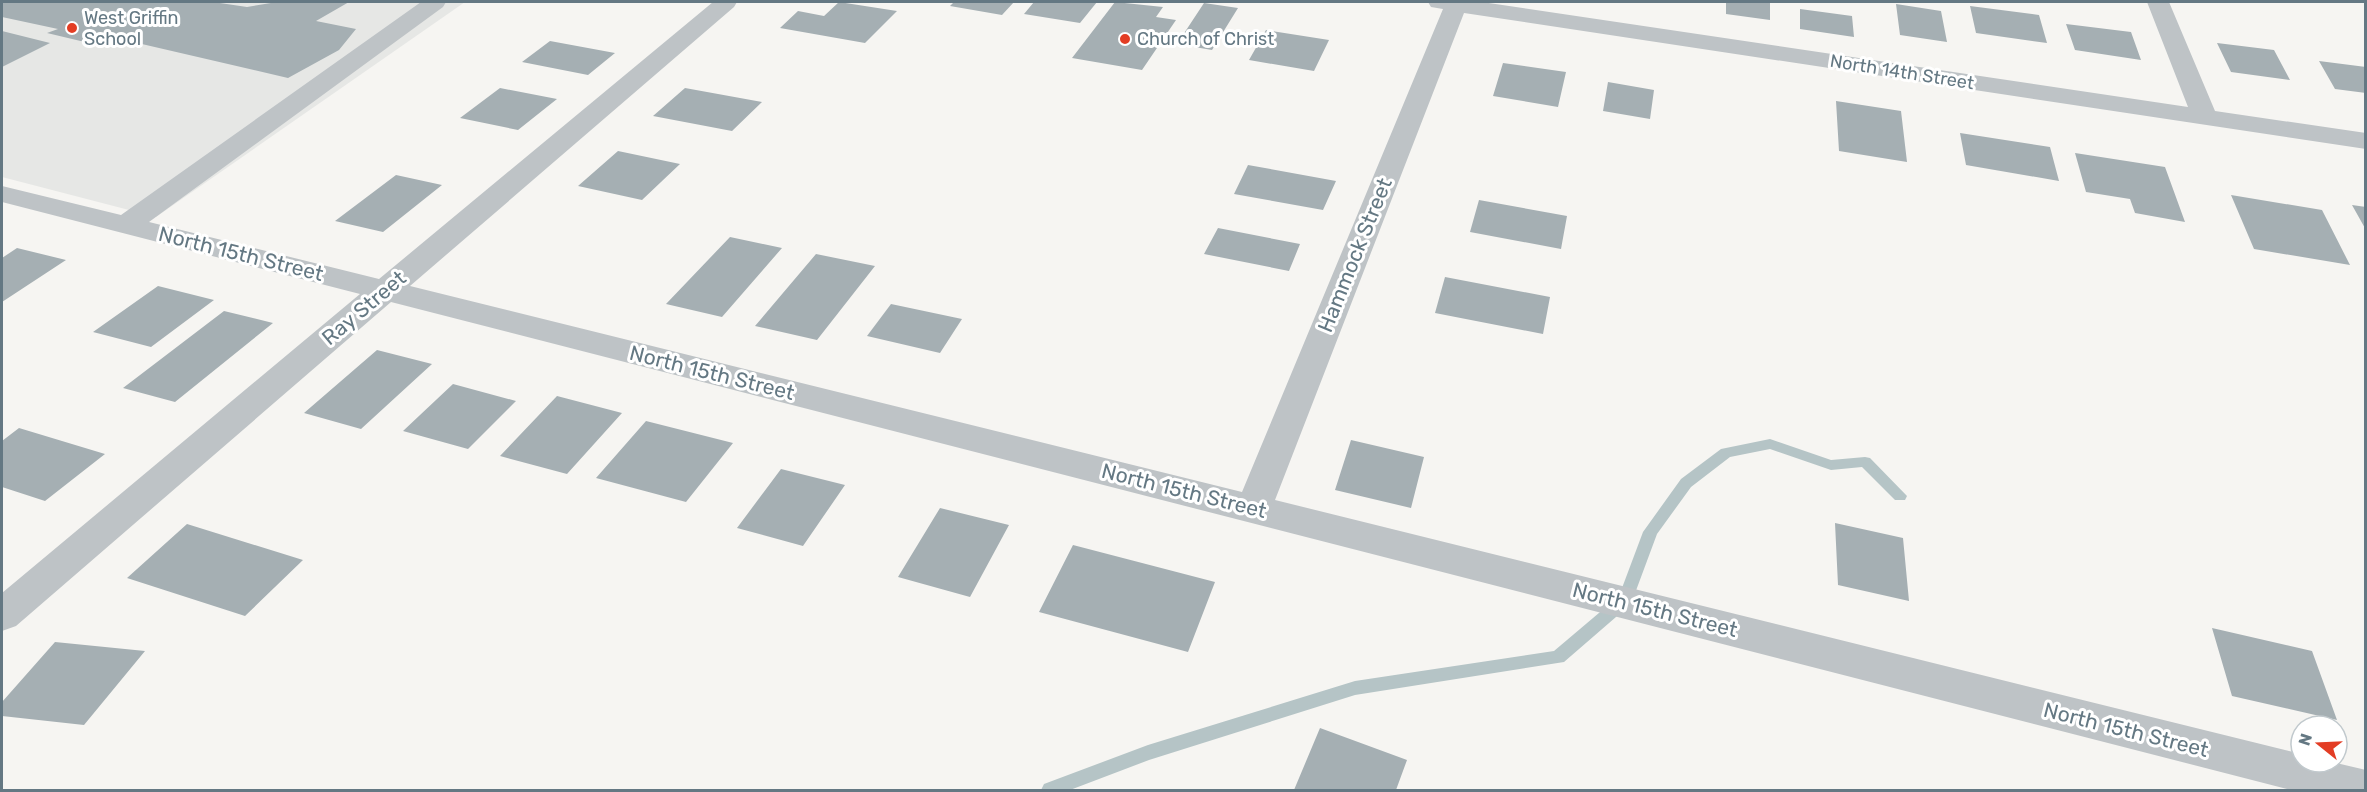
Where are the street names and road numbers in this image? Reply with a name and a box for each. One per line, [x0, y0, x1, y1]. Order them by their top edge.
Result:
street label: North 14th Street [1828, 50, 1976, 94]
street label: Hammock Street [1312, 174, 1397, 336]
street label: North 15th Street [156, 221, 326, 286]
street label: Ray Street [317, 265, 411, 350]
street label: North 15th Street [627, 340, 797, 405]
street label: North 15th Street [1099, 458, 1269, 523]
street label: North 15th Street [1570, 577, 1740, 642]
street label: North 15th Street [2041, 697, 2211, 762]

